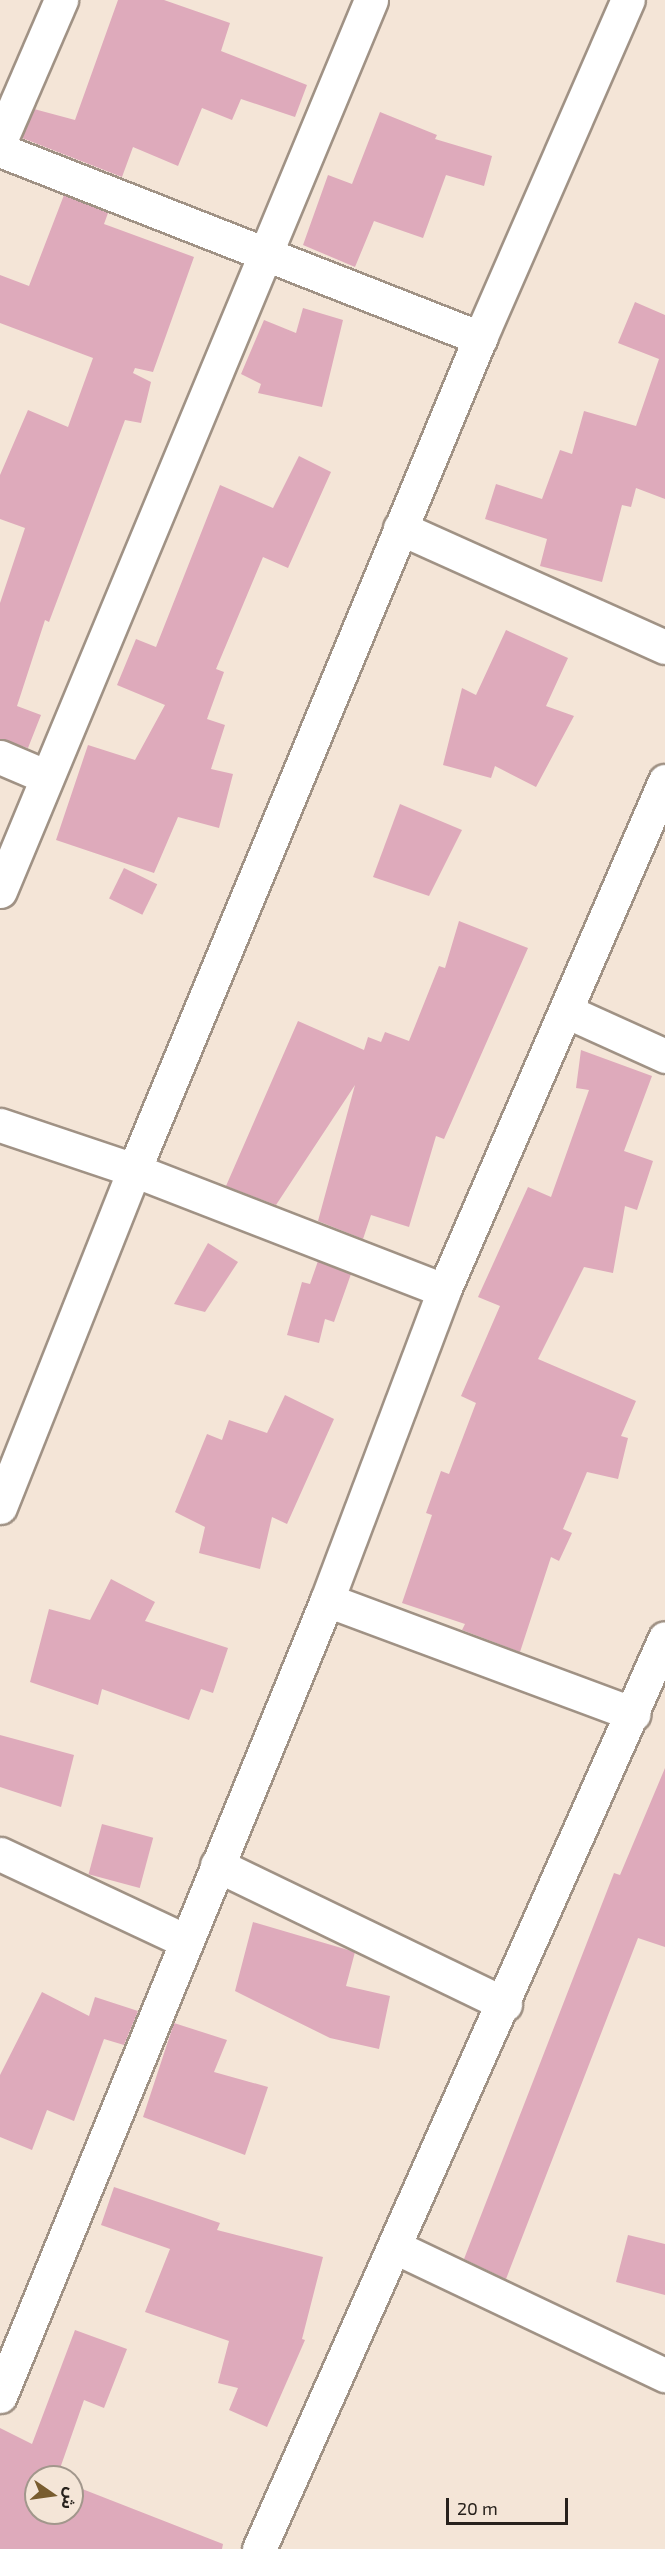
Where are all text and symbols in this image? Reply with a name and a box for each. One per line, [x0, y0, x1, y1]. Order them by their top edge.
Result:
north arrow [24, 2465, 84, 2525]
text: ش [58, 2486, 82, 2512]
scale bar [449, 2486, 570, 2524]
text: 20 m [457, 2497, 498, 2519]

